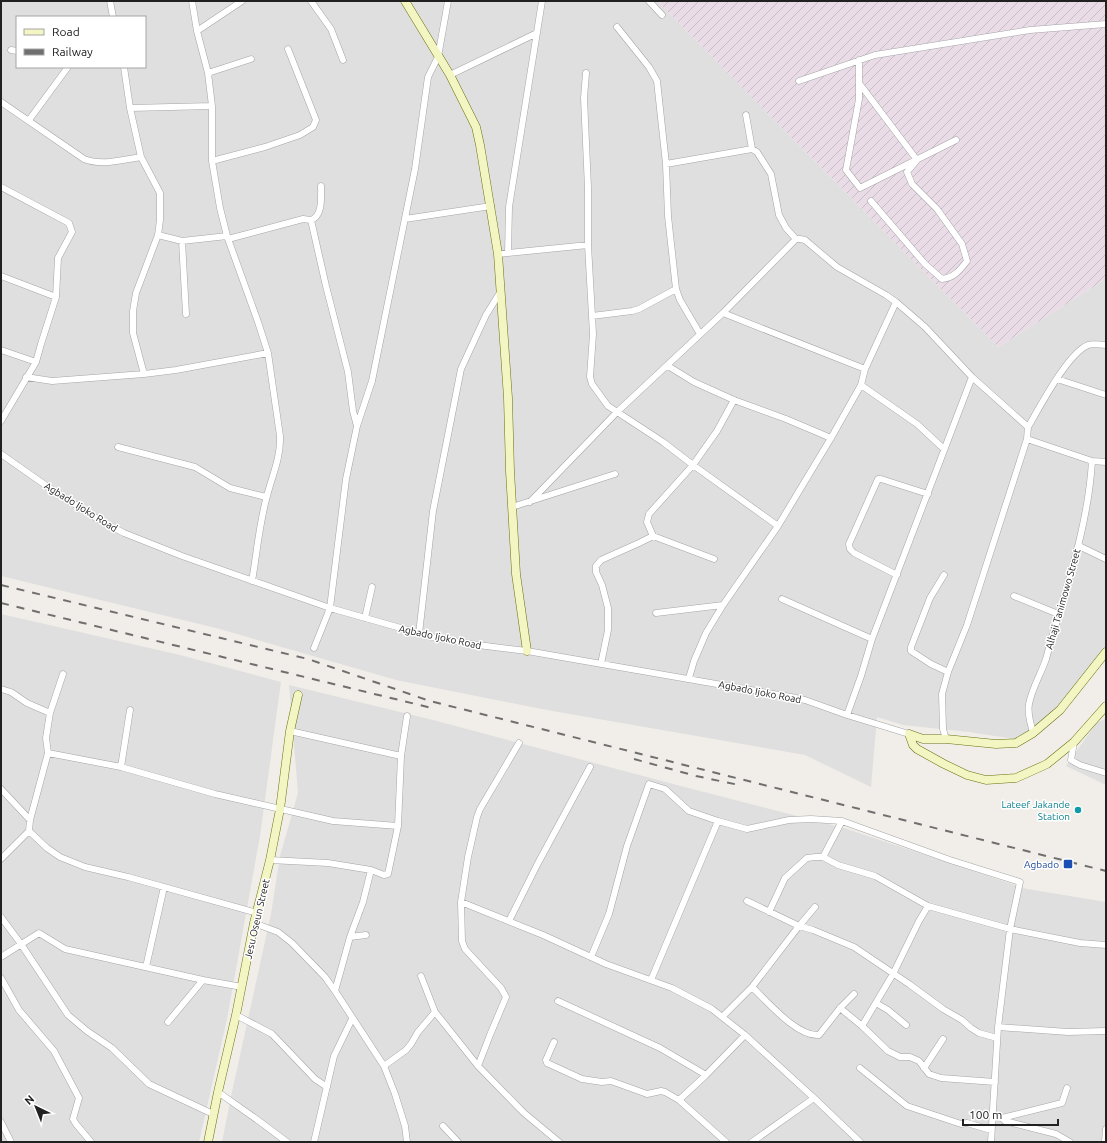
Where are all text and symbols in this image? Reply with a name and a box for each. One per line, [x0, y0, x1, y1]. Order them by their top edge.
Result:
legend [16, 16, 146, 68]
text: Road [52, 25, 80, 38]
text: Railway [52, 45, 93, 58]
street label: Agbado Ijoko Road [42, 480, 120, 534]
street label: Alhaji Tanimowo Street [1043, 548, 1083, 650]
street label: Agbado Ijoko Road [398, 623, 482, 651]
street label: Agbado Ijoko Road [718, 679, 802, 705]
place label: Lateef Jakande Station [1001, 799, 1070, 822]
marker: Lateef Jakande Station [1073, 805, 1083, 815]
marker: Agbado [1062, 858, 1074, 870]
place label: Agbado [1024, 859, 1059, 870]
street label: Jesu Oseun Street [242, 878, 272, 960]
north arrow [16, 1087, 56, 1127]
text: N [22, 1092, 36, 1107]
scale bar [963, 1101, 1058, 1127]
text: 100 m [969, 1108, 1002, 1121]

